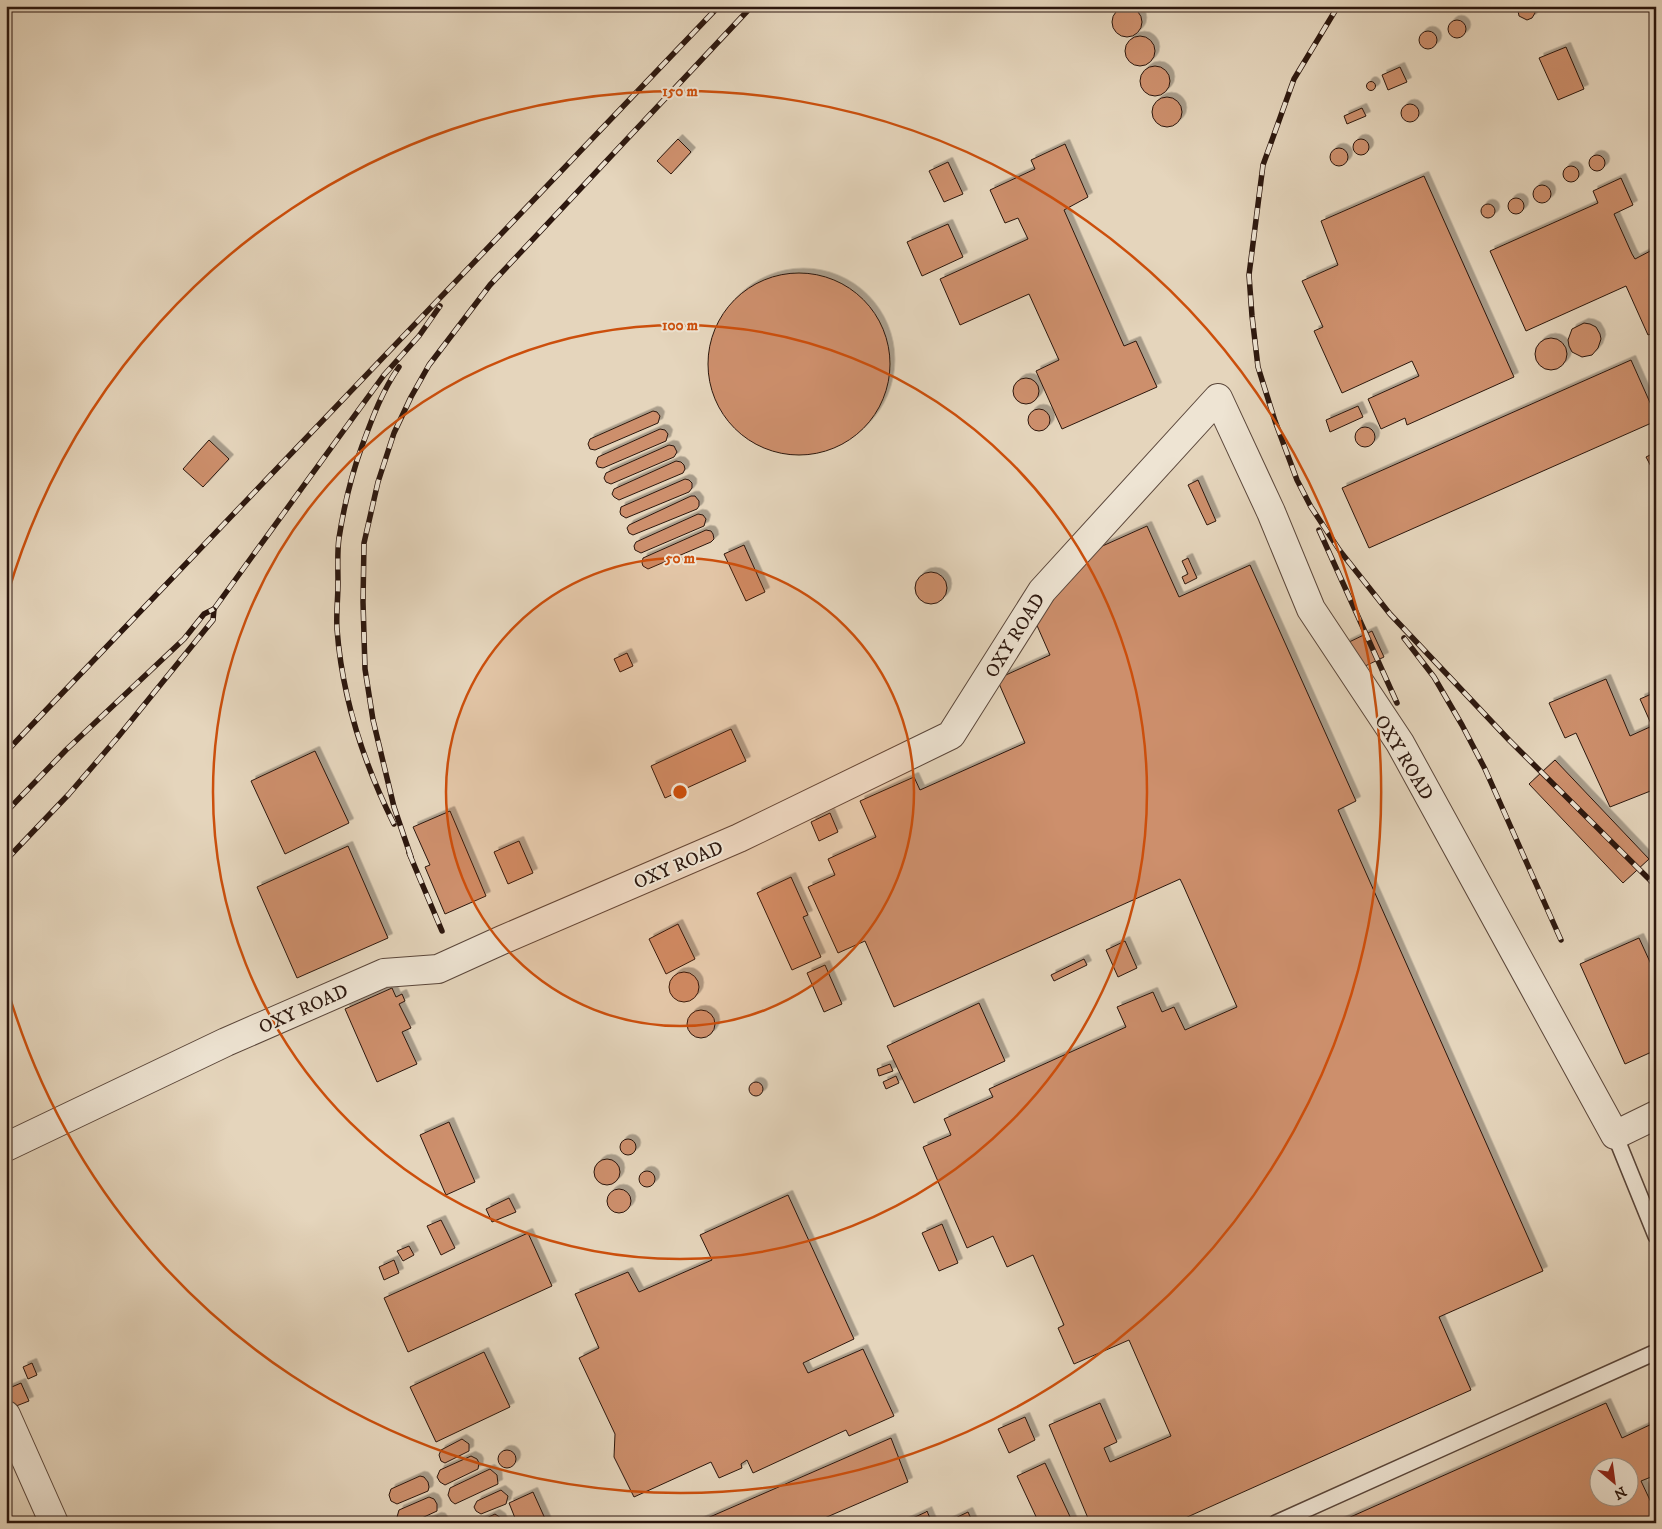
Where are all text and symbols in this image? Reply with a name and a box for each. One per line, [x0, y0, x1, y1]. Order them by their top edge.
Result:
text: 150 m [662, 82, 698, 101]
text: 100 m [662, 316, 699, 335]
text: 50 m [664, 549, 696, 568]
street label: OXY ROAD [980, 589, 1050, 682]
street label: OXY ROAD [1369, 711, 1438, 804]
centre of rings [671, 783, 689, 801]
street label: OXY ROAD [630, 836, 727, 895]
street label: OXY ROAD [255, 980, 352, 1039]
north arrow [1590, 1456, 1640, 1506]
text: N [1610, 1482, 1629, 1503]

